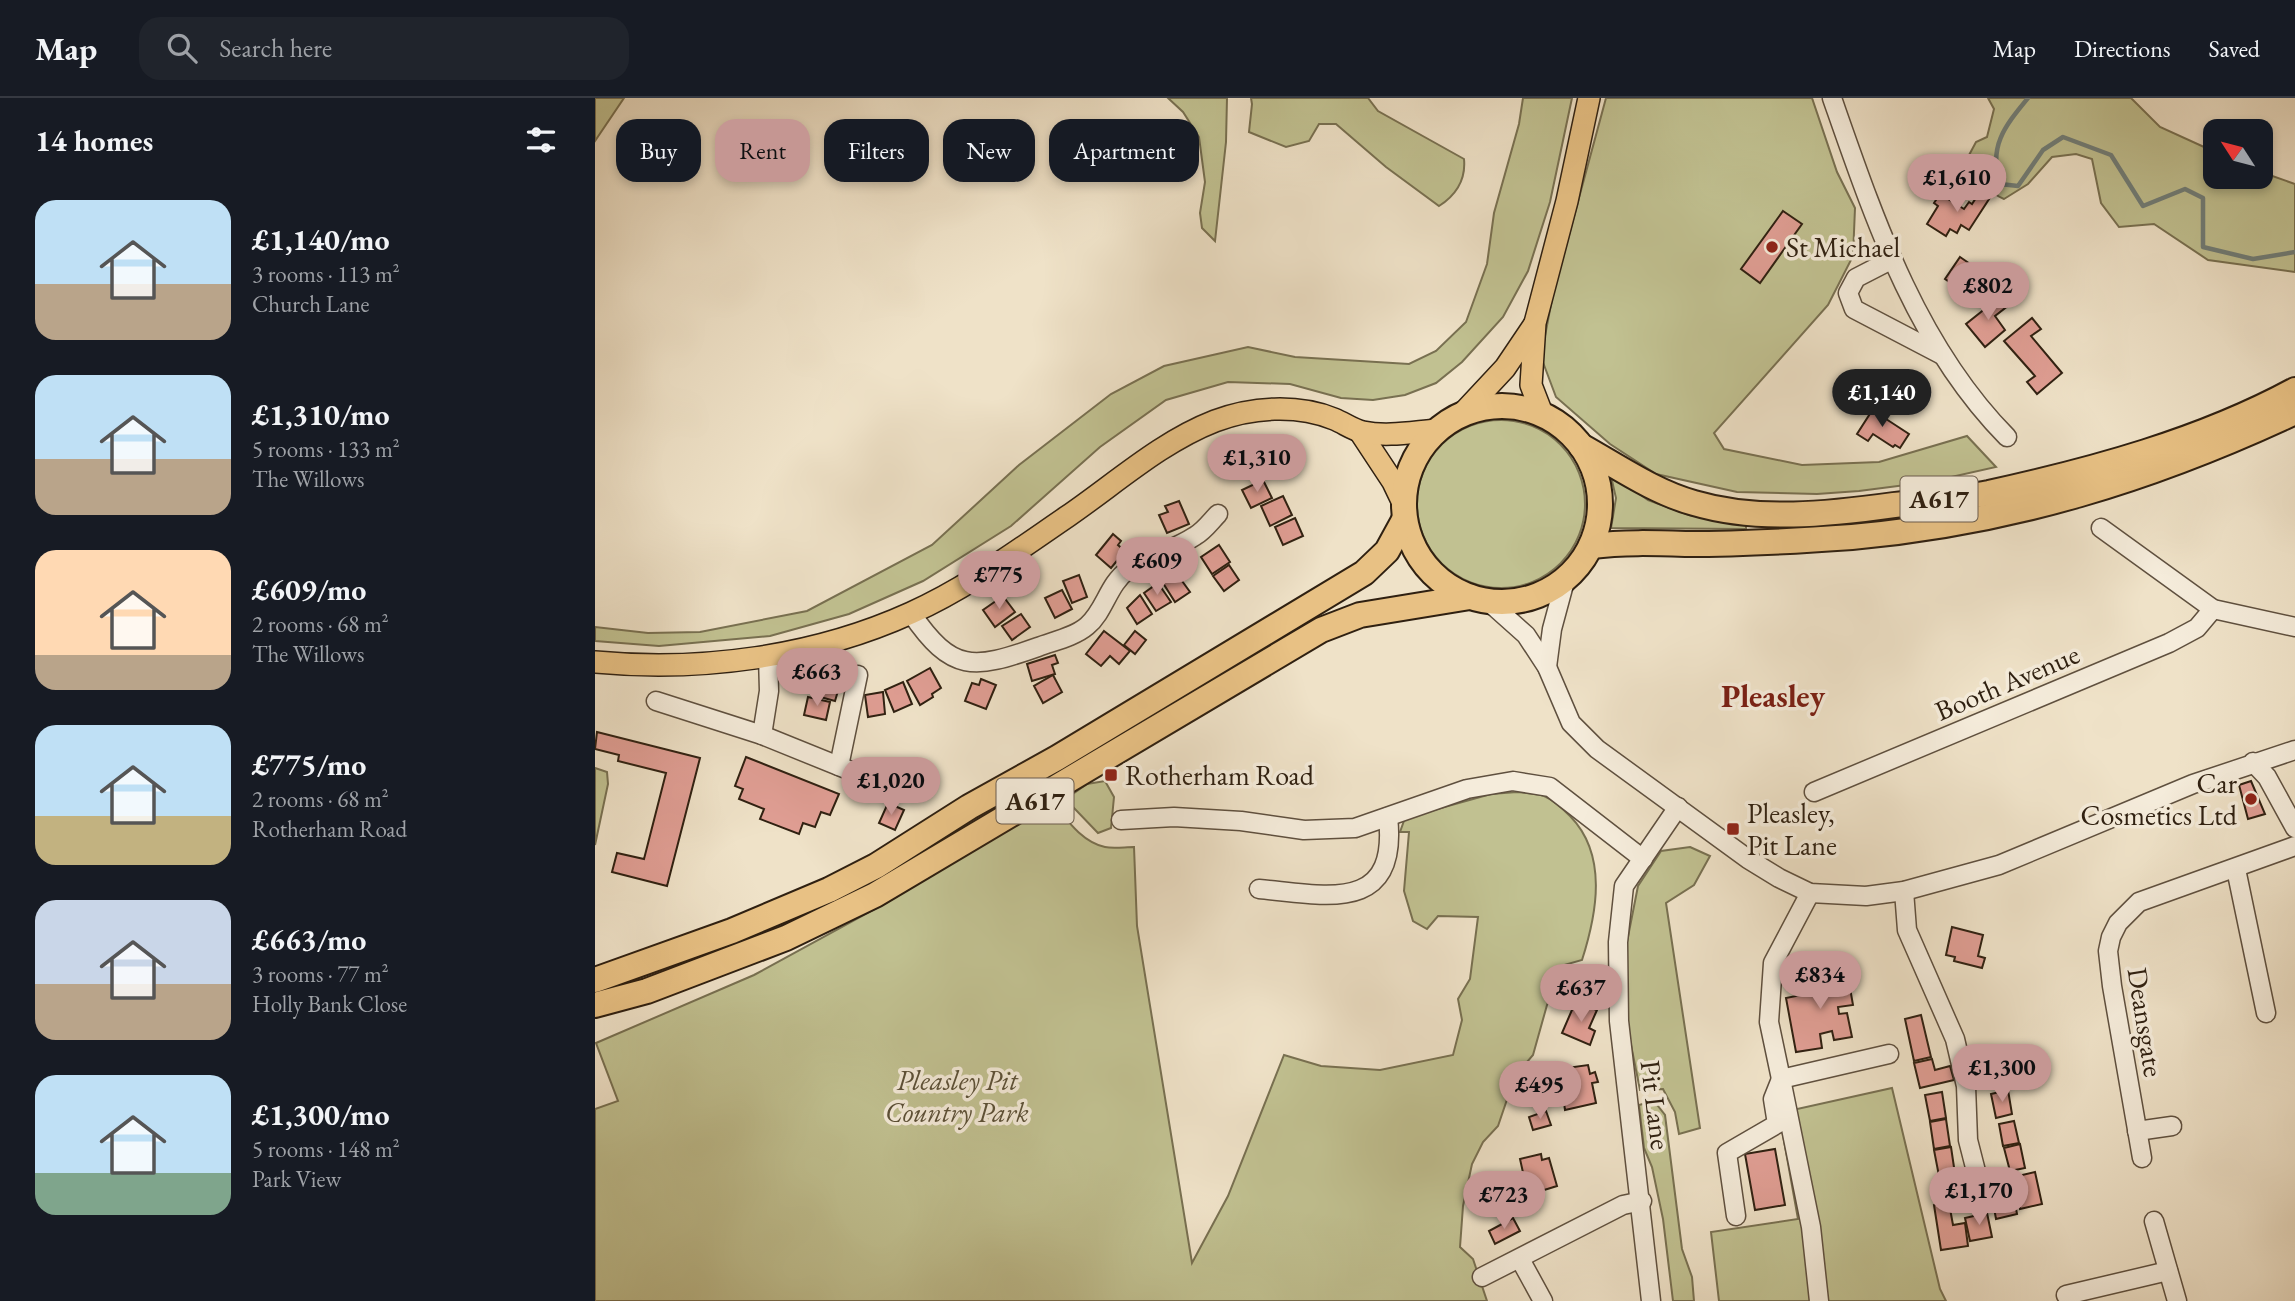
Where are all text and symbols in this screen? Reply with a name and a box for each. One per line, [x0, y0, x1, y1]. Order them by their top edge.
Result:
search box [139, 17, 629, 80]
text: Map [35, 27, 97, 70]
icon: search [163, 29, 201, 67]
text: Search here [219, 31, 332, 65]
text: Map [1993, 33, 2036, 64]
text: Directions [2074, 33, 2171, 64]
text: Saved [2209, 33, 2260, 64]
chip: Buy [616, 119, 701, 182]
chip: Rent [715, 119, 810, 182]
chip: Filters [824, 119, 929, 182]
chip: New [943, 119, 1035, 182]
chip: Apartment [1049, 119, 1199, 182]
north arrow [2203, 119, 2273, 189]
map controls [2203, 119, 2273, 189]
text: 14 homes [35, 121, 153, 160]
icon: filters [522, 121, 560, 159]
pin: £1,610 [1900, 155, 2014, 214]
text: £1,610 [1923, 162, 1991, 192]
text: £1,140/mo [252, 220, 390, 259]
icon: home [91, 228, 175, 312]
place label: St Michael [1786, 229, 1900, 265]
marker: St Michael [1764, 239, 1780, 255]
text: 3 rooms · 113 m² [252, 259, 400, 289]
pin: £802 [1947, 262, 2029, 322]
text: £802 [1963, 270, 2013, 300]
text: Church Lane [252, 289, 370, 319]
pin: £1,140 [1825, 370, 1939, 429]
text: £1,140 [1848, 377, 1916, 407]
text: £1,310/mo [252, 395, 390, 434]
icon: home [91, 403, 175, 487]
text: 5 rooms · 133 m² [252, 434, 400, 464]
pin: £1,310 [1200, 434, 1314, 494]
text: £1,310 [1223, 442, 1291, 472]
text: The Willows [252, 464, 364, 494]
road number: A617 [1901, 476, 1977, 522]
pin: £609 [1116, 538, 1198, 597]
text: £609 [1132, 545, 1182, 575]
pin: £775 [958, 552, 1040, 611]
text: £775 [974, 559, 1024, 589]
text: £609/mo [252, 570, 366, 609]
icon: home [91, 578, 175, 662]
text: 2 rooms · 68 m² [252, 609, 389, 639]
street label: Booth Avenue [1929, 635, 2085, 729]
text: The Willows [252, 639, 364, 669]
pin: £663 [776, 648, 858, 708]
text: £663 [792, 656, 842, 686]
district label: Pleasley [1721, 675, 1826, 717]
text: £775/mo [252, 745, 366, 784]
icon: home [91, 753, 175, 837]
place label: Rotherham Road [1125, 757, 1315, 793]
pin: £1,020 [834, 758, 948, 817]
text: £1,020 [857, 765, 925, 795]
place label: Car Cosmetics Ltd [2081, 765, 2238, 833]
marker: Rotherham Road [1103, 767, 1119, 783]
road number: A617 [997, 778, 1073, 824]
text: 2 rooms · 68 m² [252, 784, 389, 814]
marker: Car Cosmetics Ltd [2243, 791, 2259, 807]
place label: Pleasley, Pit Lane [1747, 795, 1837, 863]
text: Rotherham Road [252, 814, 407, 844]
marker: Pleasley, Pit Lane [1725, 821, 1741, 837]
text: £663/mo [252, 920, 366, 959]
icon: home [91, 928, 175, 1012]
pin: £834 [1779, 951, 1861, 1011]
text: 3 rooms · 77 m² [252, 959, 389, 989]
text: £834 [1795, 959, 1845, 989]
pin: £637 [1540, 964, 1622, 1024]
street label: Deansgate [2120, 965, 2172, 1079]
text: £637 [1556, 972, 1606, 1002]
text: Holly Bank Close [252, 989, 407, 1019]
pin: £1,300 [1945, 1044, 2059, 1104]
text: £1,300 [1968, 1052, 2036, 1082]
street label: Pit Lane [1633, 1058, 1679, 1152]
park label: Pleasley Pit Country Park [885, 1062, 1029, 1130]
pin: £495 [1499, 1062, 1581, 1121]
text: £495 [1515, 1069, 1565, 1099]
text: £1,300/mo [252, 1095, 390, 1134]
icon: home [91, 1103, 175, 1187]
text: 5 rooms · 148 m² [252, 1134, 400, 1164]
text: Park View [252, 1164, 341, 1194]
pin: £1,170 [1922, 1168, 2036, 1227]
pin: £723 [1463, 1172, 1545, 1231]
text: £1,170 [1945, 1175, 2013, 1205]
text: £723 [1479, 1179, 1529, 1209]

